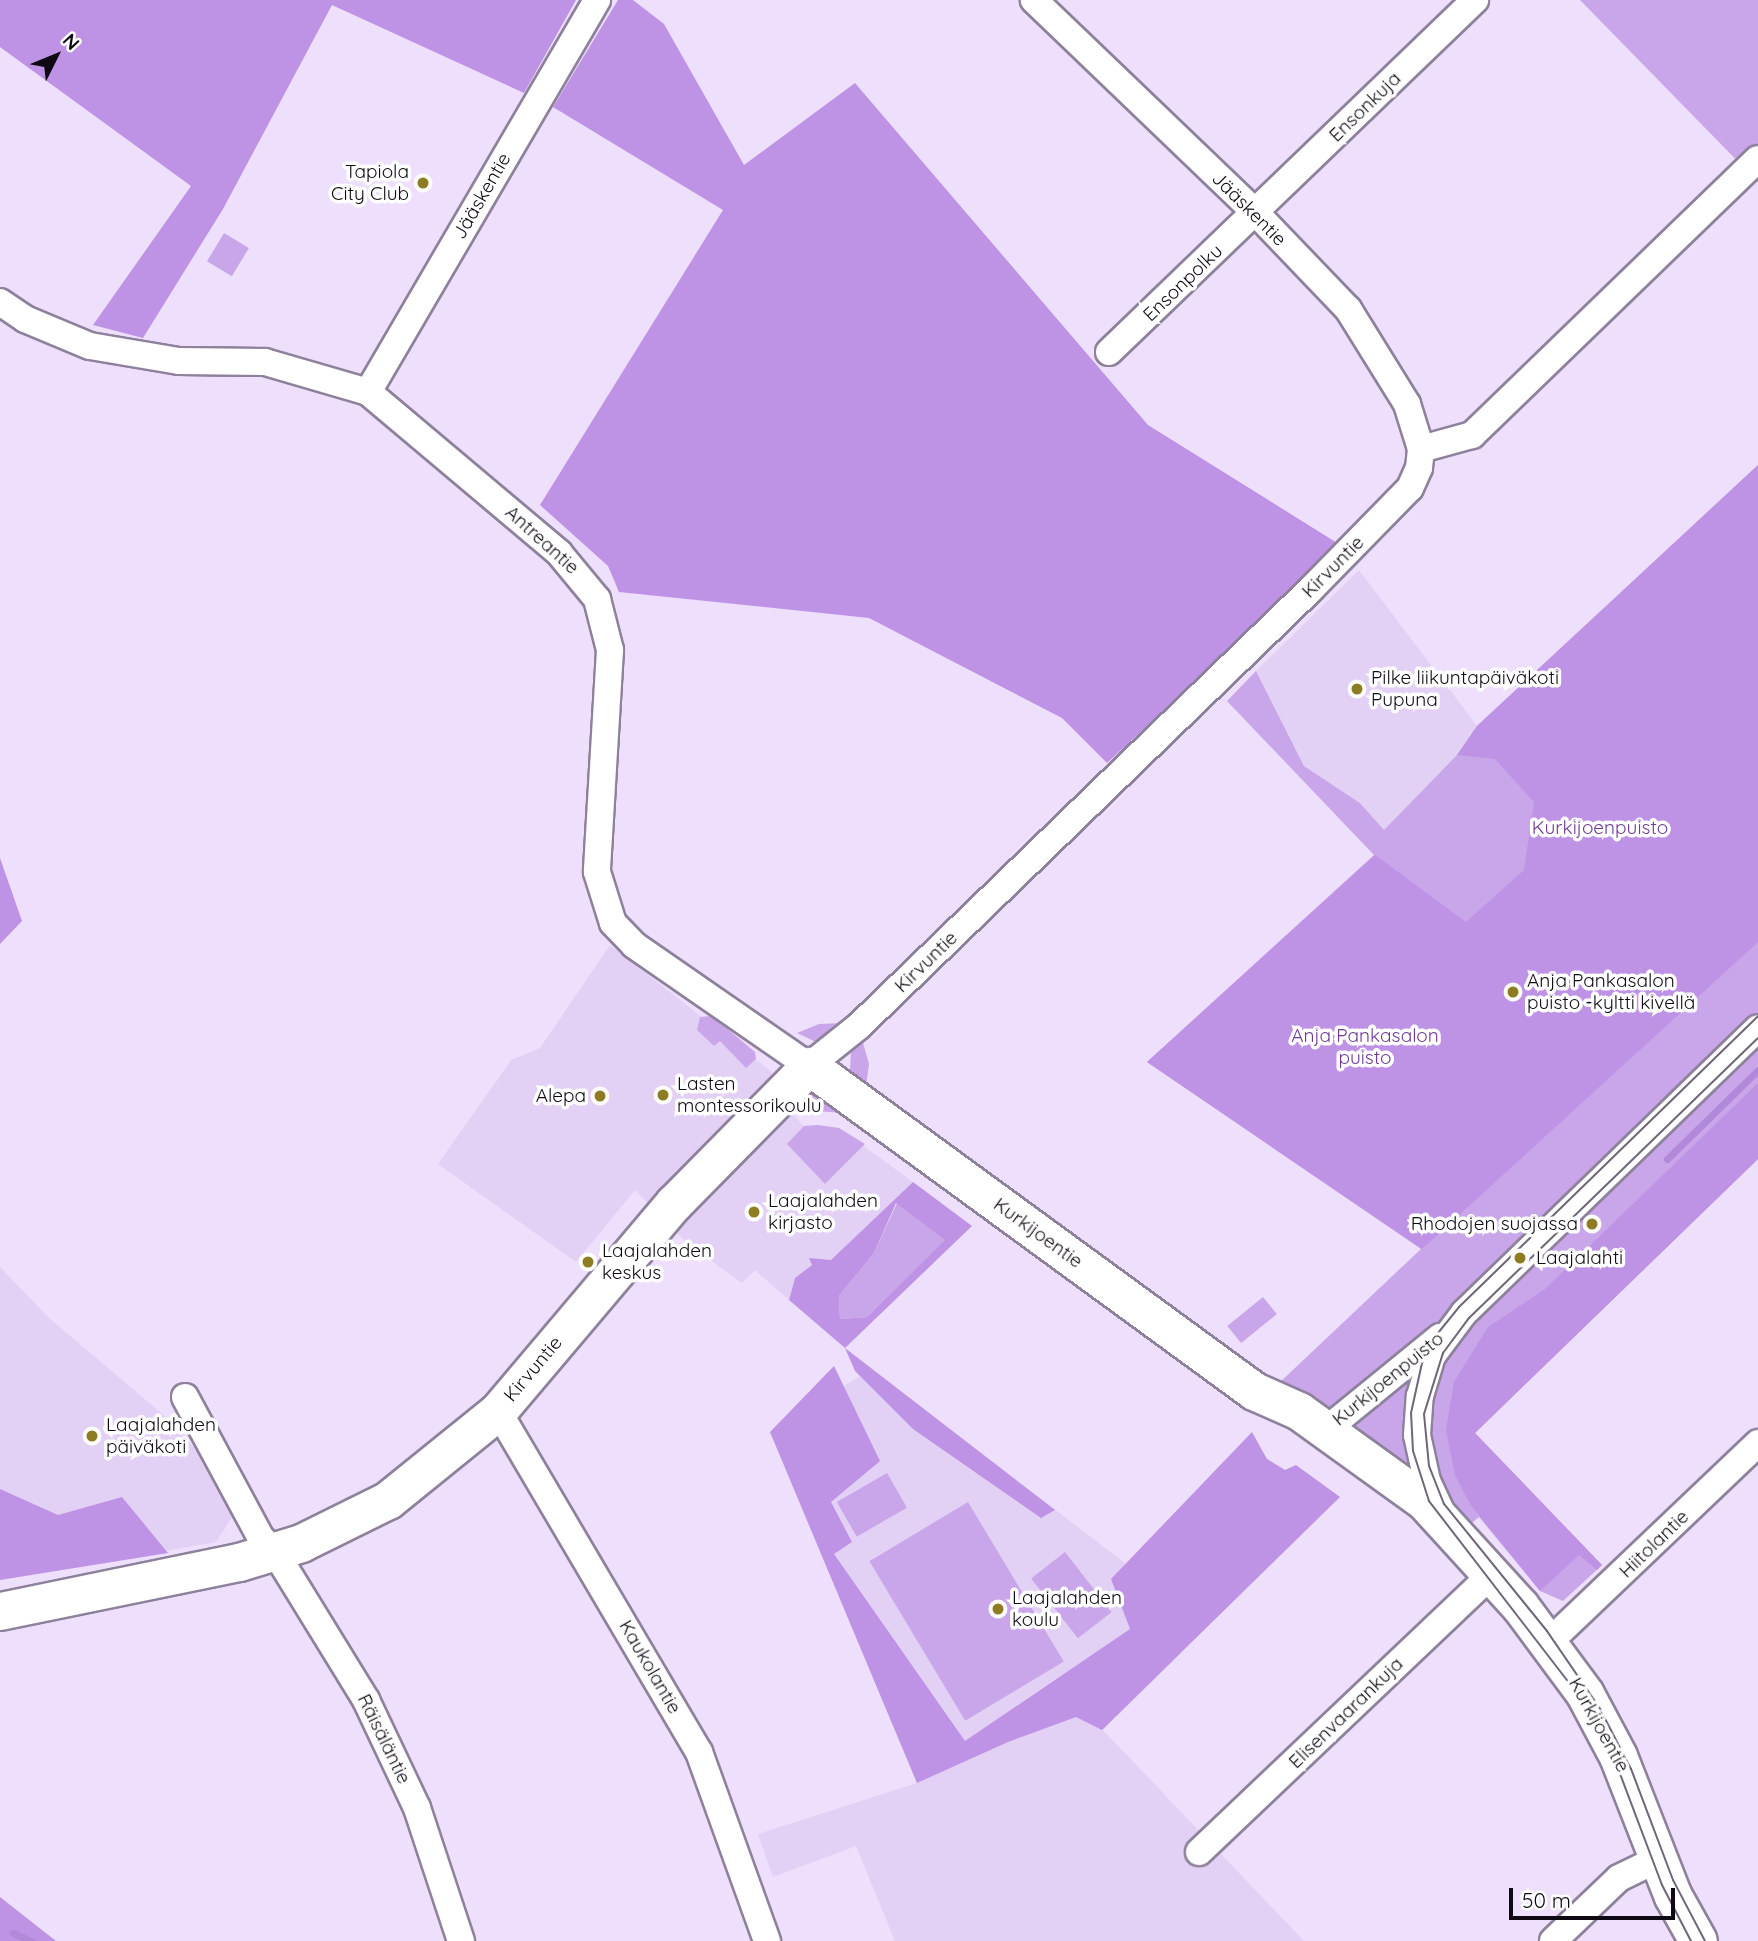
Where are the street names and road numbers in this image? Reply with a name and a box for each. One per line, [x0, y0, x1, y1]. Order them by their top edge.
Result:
street label: Ensonkuja [1324, 67, 1406, 147]
street label: Jääskentie [448, 149, 516, 243]
street label: Jääskentie [1207, 167, 1291, 251]
street label: Ensonpolku [1139, 240, 1227, 326]
street label: Antreantie [500, 501, 584, 579]
street label: Kirvuntie [1297, 531, 1369, 603]
street label: Kirvuntie [890, 927, 962, 997]
street label: Kurkijoentie [989, 1193, 1087, 1273]
street label: Kurkijoenpuisto [1328, 1327, 1448, 1431]
street label: Kirvuntie [499, 1332, 567, 1406]
street label: Hiitolantie [1615, 1505, 1693, 1583]
street label: Kaukolantie [614, 1616, 686, 1718]
street label: Elisenvaarankuja [1284, 1653, 1408, 1773]
street label: Kurkijoentie [1564, 1674, 1634, 1776]
street label: Räisäläntie [352, 1690, 416, 1788]

